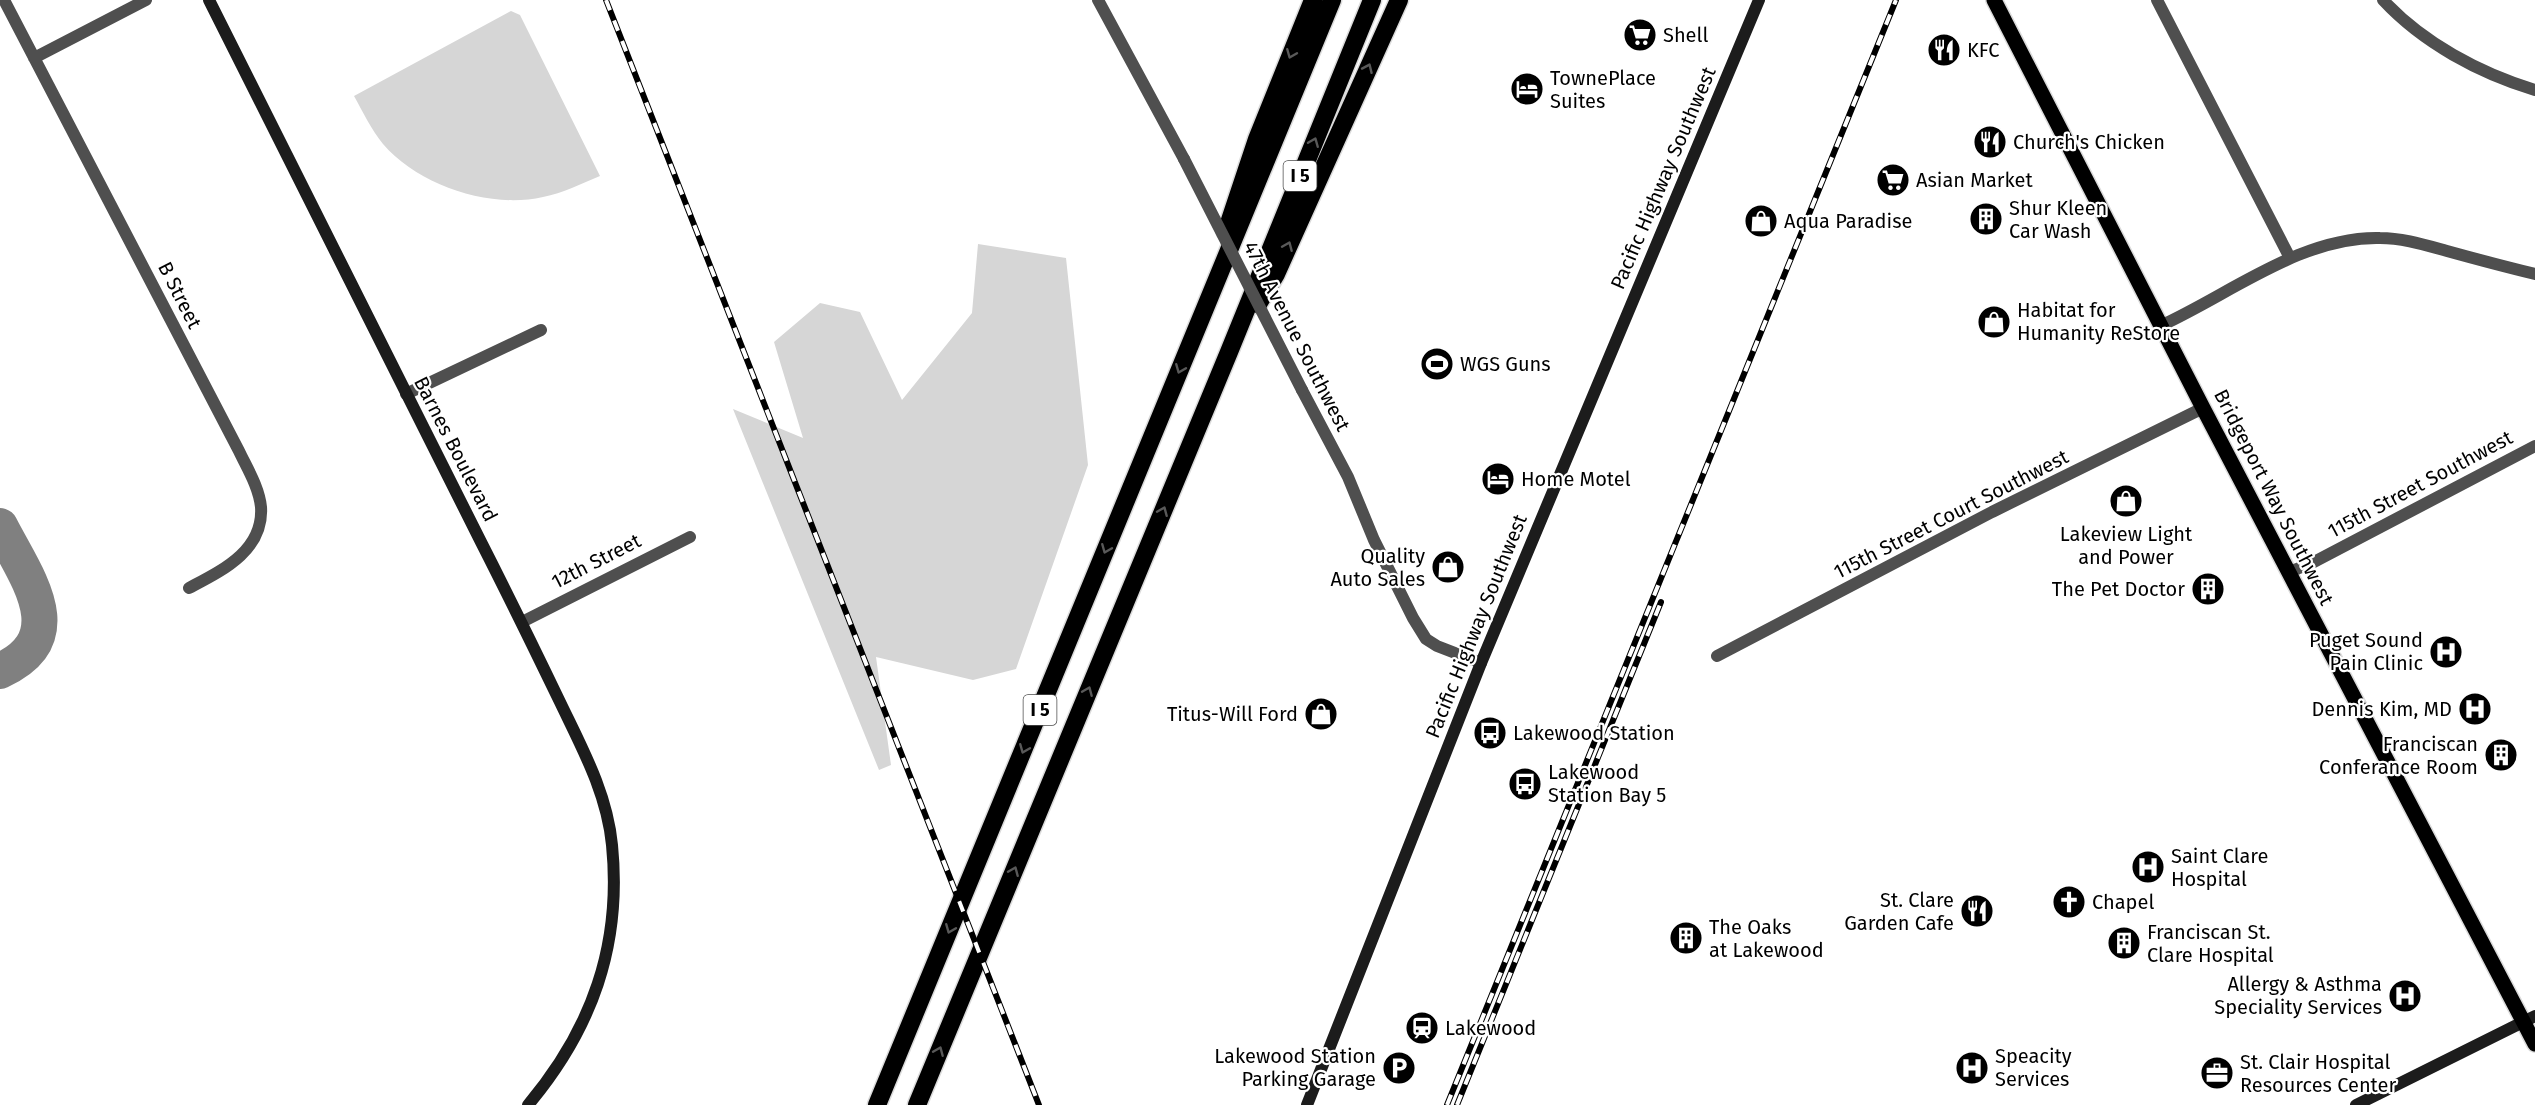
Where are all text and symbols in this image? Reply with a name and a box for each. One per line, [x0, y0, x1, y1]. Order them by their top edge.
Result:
supermarket icon: Shell [1622, 17, 1658, 53]
place label: Shell [1663, 23, 1708, 47]
restaurant icon: KFC [1926, 32, 1962, 68]
place label: KFC [1967, 38, 1999, 62]
one-way arrow [1286, 48, 1298, 59]
street label: Pacific Highway Southwest [1605, 63, 1721, 293]
one-way arrow [1361, 64, 1373, 75]
place label: TownePlace Suites [1550, 66, 1656, 113]
hotel icon: TownePlace Suites [1509, 71, 1545, 107]
restaurant icon: Church's Chicken [1972, 124, 2008, 160]
place label: Church's Chicken [2013, 130, 2165, 154]
one-way arrow [1307, 137, 1319, 148]
road number: I 5 [1284, 161, 1316, 191]
supermarket icon: Asian Market [1875, 162, 1911, 198]
place label: Asian Market [1916, 168, 2033, 192]
place label: Shur Kleen Car Wash [2009, 196, 2107, 243]
building icon: Shur Kleen Car Wash [1968, 201, 2004, 237]
shop icon: Aqua Paradise [1743, 203, 1779, 239]
place label: Aqua Paradise [1784, 209, 1912, 233]
street label: 47th Avenue Southwest [1239, 237, 1356, 436]
one-way arrow [1281, 242, 1293, 253]
street label: B Street [153, 258, 207, 333]
place label: Habitat for Humanity ReStore [2017, 298, 2180, 345]
shop icon: Habitat for Humanity ReStore [1976, 304, 2012, 340]
sports icon: WGS Guns [1419, 346, 1455, 382]
place label: WGS Guns [1460, 352, 1551, 376]
one-way arrow [1175, 363, 1187, 374]
street label: Barnes Boulevard [409, 372, 503, 526]
street label: Bridgeport Way Southwest [2209, 385, 2339, 610]
street label: 115th Street Southwest [2324, 425, 2517, 543]
street label: 115th Street Court Southwest [1830, 444, 2073, 584]
hotel icon: Home Motel [1480, 461, 1516, 497]
place label: Home Motel [1521, 467, 1631, 491]
shop icon: Lakeview Light and Power [2108, 483, 2144, 519]
one-way arrow [1156, 506, 1168, 517]
street label: Pacific Highway Southwest [1420, 510, 1532, 741]
place label: Lakeview Light and Power [2060, 522, 2193, 569]
street label: 12th Street [547, 528, 645, 594]
one-way arrow [1101, 543, 1113, 554]
place label: Quality Auto Sales [1330, 544, 1425, 591]
shop icon: Quality Auto Sales [1430, 549, 1466, 585]
building icon: The Pet Doctor [2190, 571, 2226, 607]
place label: The Pet Doctor [2052, 577, 2185, 601]
place label: Puget Sound Pain Clinic [2309, 628, 2423, 675]
hospital icon: Puget Sound Pain Clinic [2428, 634, 2464, 670]
one-way arrow [1081, 686, 1093, 697]
hospital icon: Dennis Kim, MD [2457, 691, 2493, 727]
road number: I 5 [1024, 695, 1056, 725]
shop icon: Titus-Will Ford [1303, 696, 1339, 732]
place label: Dennis Kim, MD [2311, 697, 2452, 721]
place label: Titus-Will Ford [1167, 702, 1298, 726]
bus stop icon: Lakewood Station [1472, 715, 1508, 751]
place label: Lakewood Station [1513, 721, 1675, 745]
place label: Franciscan Conferance Room [2319, 732, 2478, 779]
building icon: Franciscan Conferance Room [2483, 737, 2519, 773]
one-way arrow [1019, 743, 1031, 754]
place label: Lakewood Station Bay 5 [1548, 760, 1666, 807]
bus stop icon: Lakewood Station Bay 5 [1507, 766, 1543, 802]
place label: Saint Clare Hospital [2171, 844, 2268, 891]
hospital icon: Saint Clare Hospital [2130, 849, 2166, 885]
one-way arrow [1007, 866, 1019, 877]
church icon: Chapel [2051, 884, 2087, 920]
place label: St. Clare Garden Cafe [1844, 888, 1954, 935]
place label: Chapel [2092, 890, 2154, 914]
restaurant icon: St. Clare Garden Cafe [1959, 893, 1995, 929]
place label: The Oaks at Lakewood [1709, 915, 1824, 962]
building icon: The Oaks at Lakewood [1668, 920, 1704, 956]
place label: Franciscan St. Clare Hospital [2147, 920, 2274, 967]
one-way arrow [945, 923, 957, 934]
building icon: Franciscan St. Clare Hospital [2106, 925, 2142, 961]
place label: Allergy & Asthma Speciality Services [2214, 972, 2382, 1019]
hospital icon: Allergy & Asthma Speciality Services [2387, 978, 2423, 1014]
station icon: Lakewood [1404, 1010, 1440, 1046]
place label: Lakewood [1445, 1016, 1536, 1040]
place label: Lakewood Station Parking Garage [1214, 1044, 1376, 1091]
place label: Speacity Services [1995, 1044, 2072, 1091]
one-way arrow [932, 1046, 944, 1057]
parking icon: Lakewood Station Parking Garage [1381, 1050, 1417, 1086]
hospital icon: Speacity Services [1954, 1050, 1990, 1086]
place label: St. Clair Hospital Resources Center [2240, 1050, 2396, 1097]
office icon: St. Clair Hospital Resources Center [2199, 1055, 2235, 1091]

